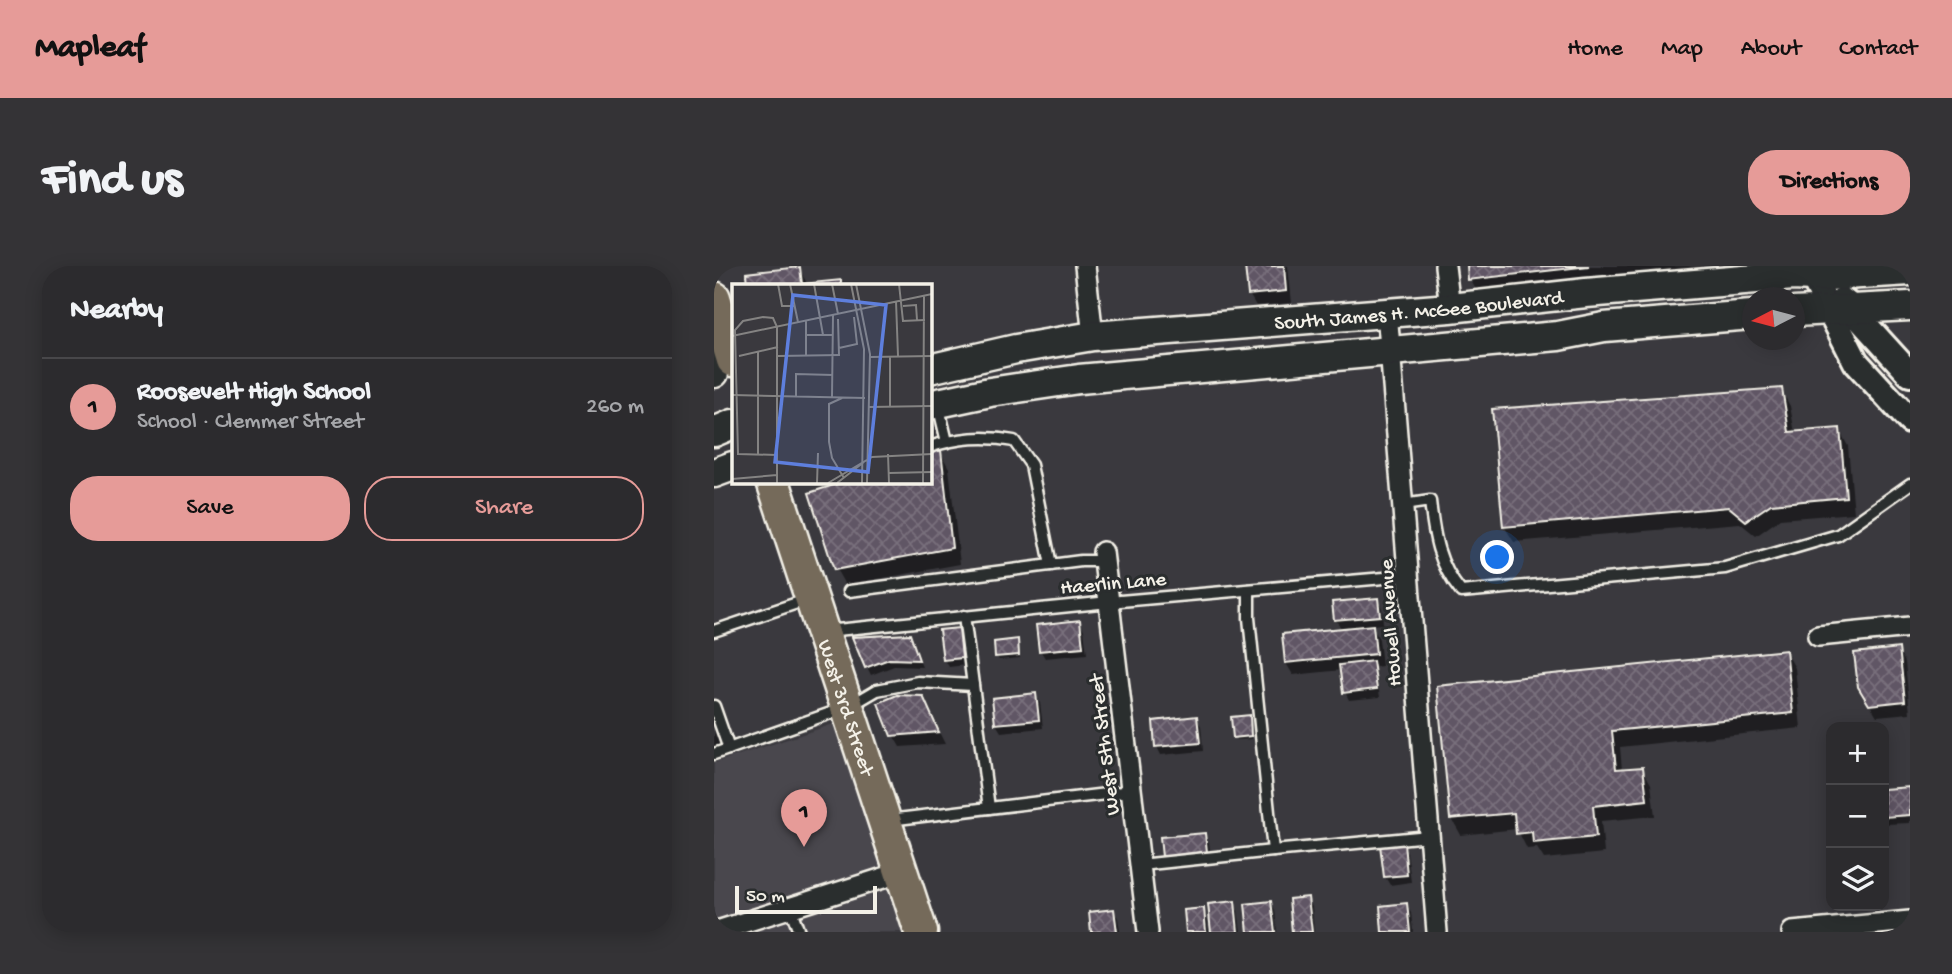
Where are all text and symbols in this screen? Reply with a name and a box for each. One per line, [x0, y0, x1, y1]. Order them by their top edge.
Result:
text: Mapleaf [35, 30, 145, 68]
text: Home [1567, 35, 1623, 64]
text: Map [1661, 35, 1703, 64]
text: About [1741, 35, 1801, 64]
text: Contact [1839, 35, 1917, 64]
button: Directions [1748, 150, 1910, 215]
text: Find us [42, 153, 182, 211]
inset map [732, 284, 931, 483]
street label: South James H. McGee Boulevard [1274, 286, 1566, 338]
north arrow [1742, 287, 1805, 350]
text: Nearby [70, 294, 163, 329]
text: Roosevelt High School [137, 378, 371, 409]
text: 1 [88, 394, 98, 421]
text: 260 m [586, 394, 644, 421]
text: School · Clemmer Street [137, 409, 364, 436]
button: Save [70, 476, 350, 541]
button: Share [364, 476, 644, 541]
your location [1480, 540, 1514, 574]
street label: Howell Avenue [1375, 557, 1409, 687]
street label: Haerlin Lane [1059, 568, 1168, 603]
street label: West 3rd Street [810, 637, 879, 782]
street label: West 5th Street [1085, 670, 1128, 816]
map controls [1826, 722, 1889, 911]
button: + [1826, 722, 1889, 785]
button: − [1826, 785, 1889, 848]
pin: 1 [781, 789, 827, 847]
button: layers [1826, 848, 1889, 911]
scale bar [735, 883, 877, 915]
text: 50 m [746, 886, 785, 909]

